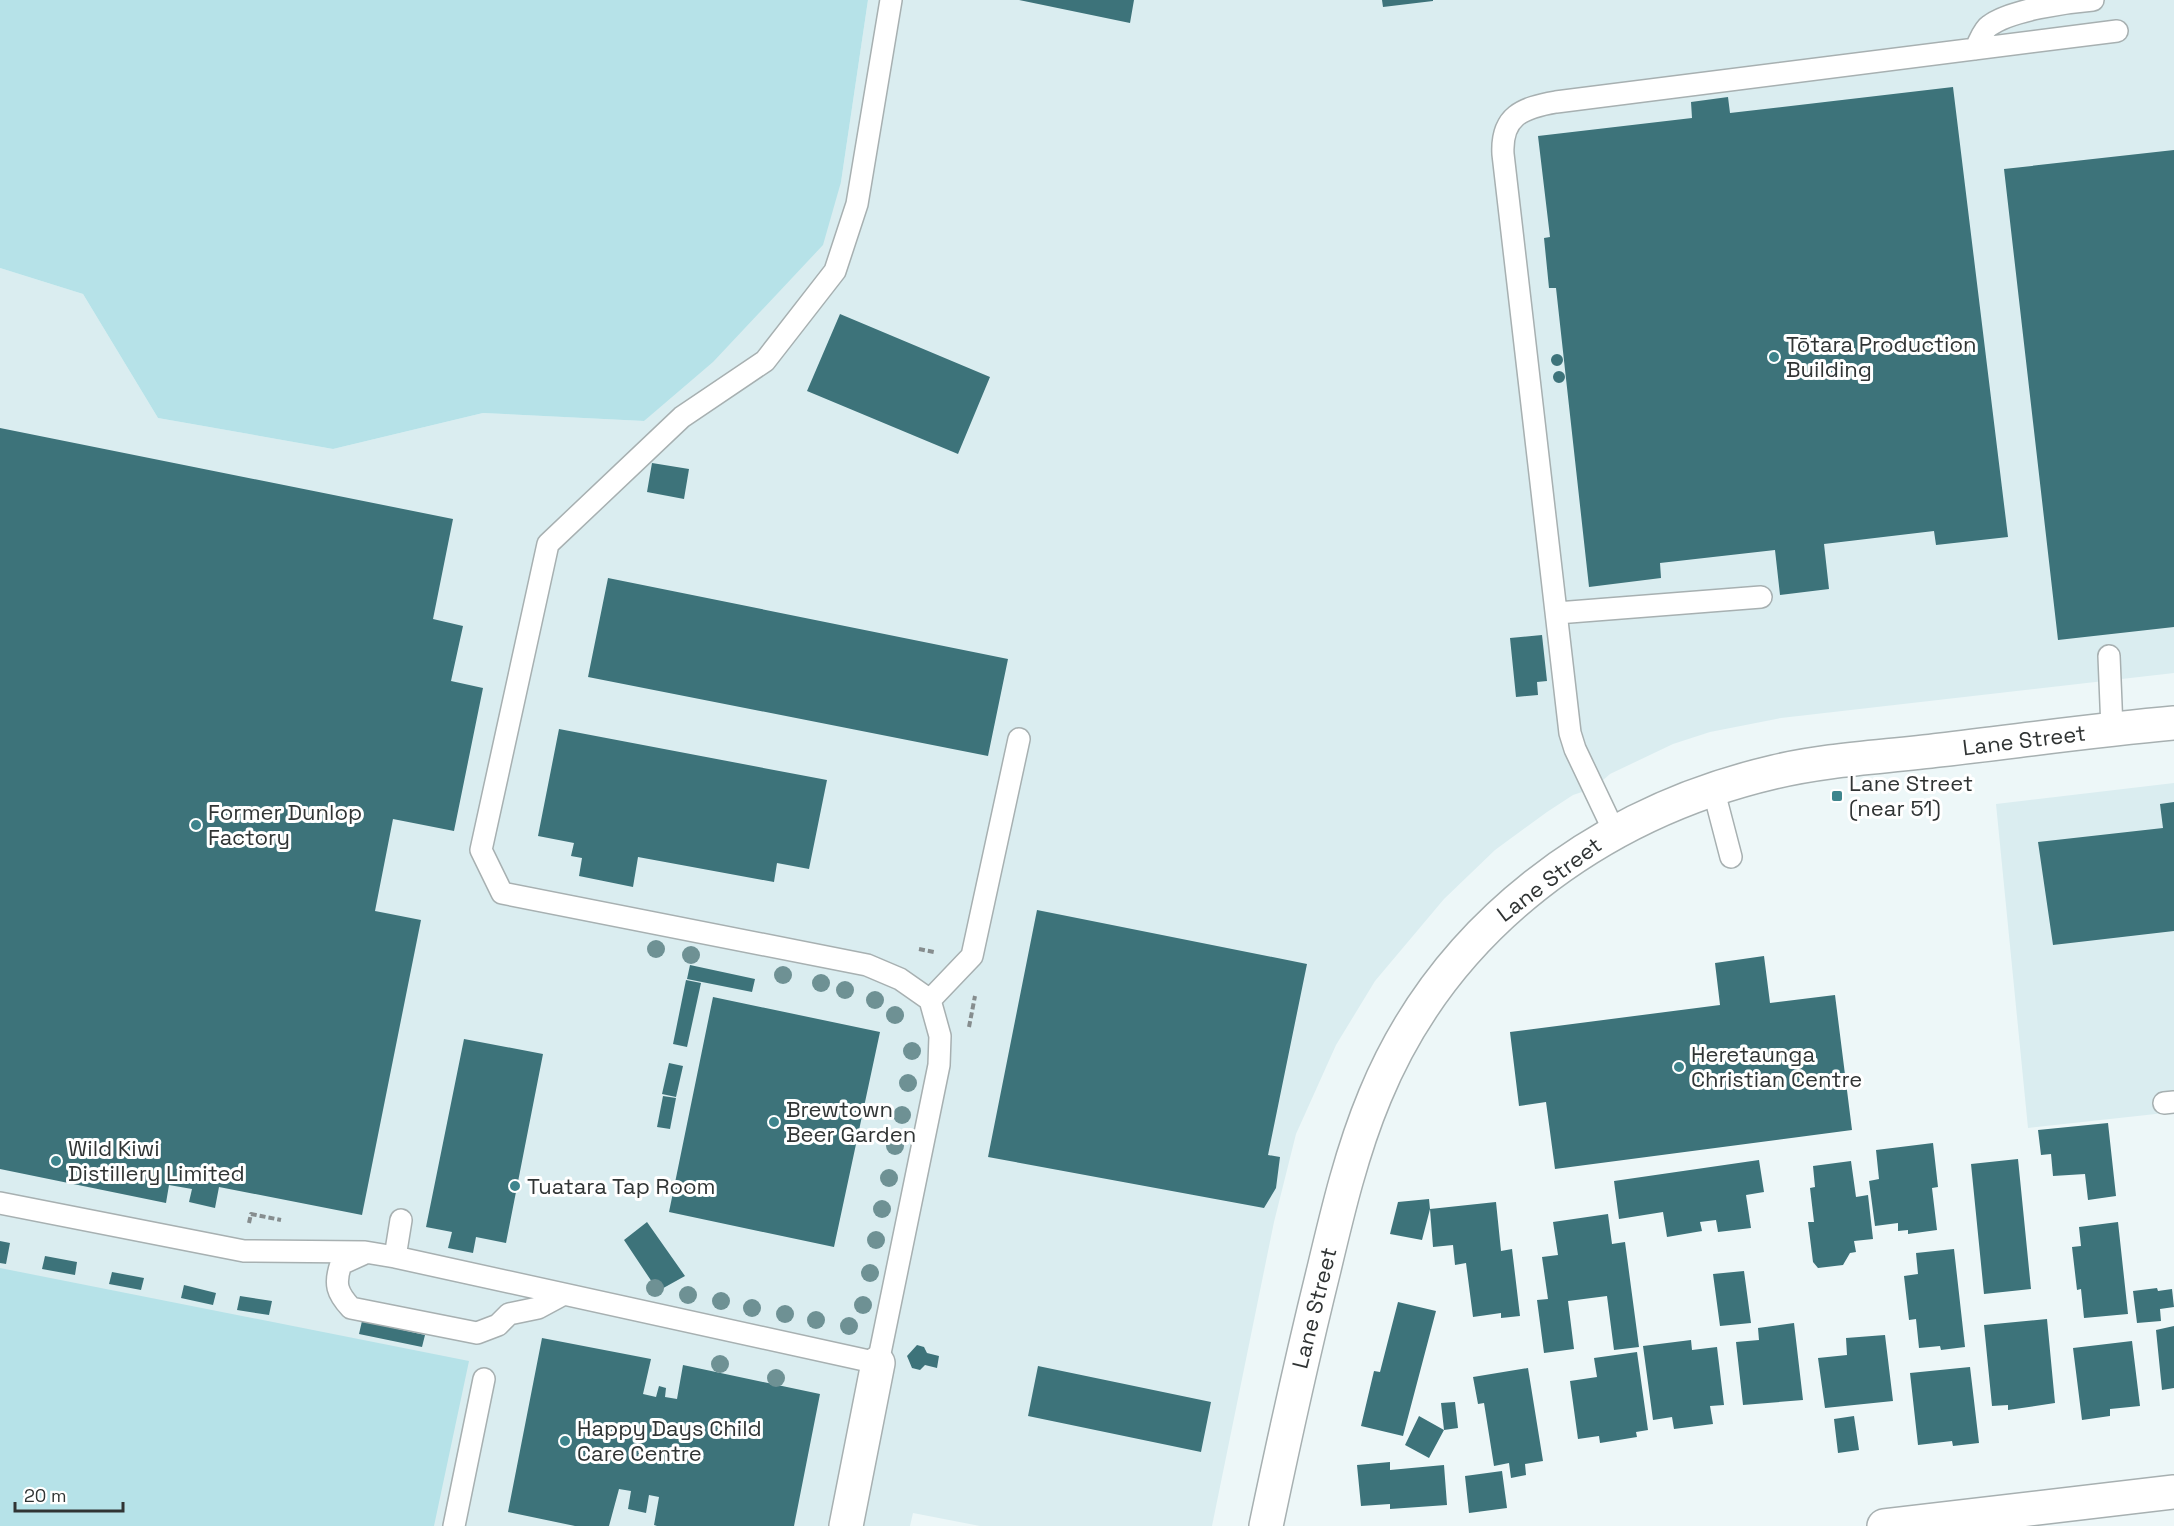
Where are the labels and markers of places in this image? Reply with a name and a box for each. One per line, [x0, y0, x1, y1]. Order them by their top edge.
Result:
place label: Tōtara Production Building [1786, 330, 1977, 383]
marker: Tōtara Production Building [1767, 350, 1781, 364]
place label: Lane Street (near 51) [1849, 769, 1973, 822]
marker: Lane Street (near 51) [1830, 789, 1844, 803]
place label: Former Dunlop Factory [208, 798, 362, 851]
marker: Former Dunlop Factory [189, 818, 203, 832]
place label: Heretaunga Christian Centre [1691, 1040, 1862, 1093]
marker: Heretaunga Christian Centre [1672, 1060, 1686, 1074]
place label: Brewtown Beer Garden [786, 1095, 916, 1148]
marker: Brewtown Beer Garden [767, 1115, 781, 1129]
place label: Wild Kiwi Distillery Limited [68, 1134, 245, 1187]
marker: Wild Kiwi Distillery Limited [49, 1154, 63, 1168]
place label: Tuatara Tap Room [527, 1172, 716, 1200]
marker: Tuatara Tap Room [508, 1179, 522, 1193]
place label: Happy Days Child Care Centre [577, 1414, 762, 1467]
marker: Happy Days Child Care Centre [558, 1434, 572, 1448]

